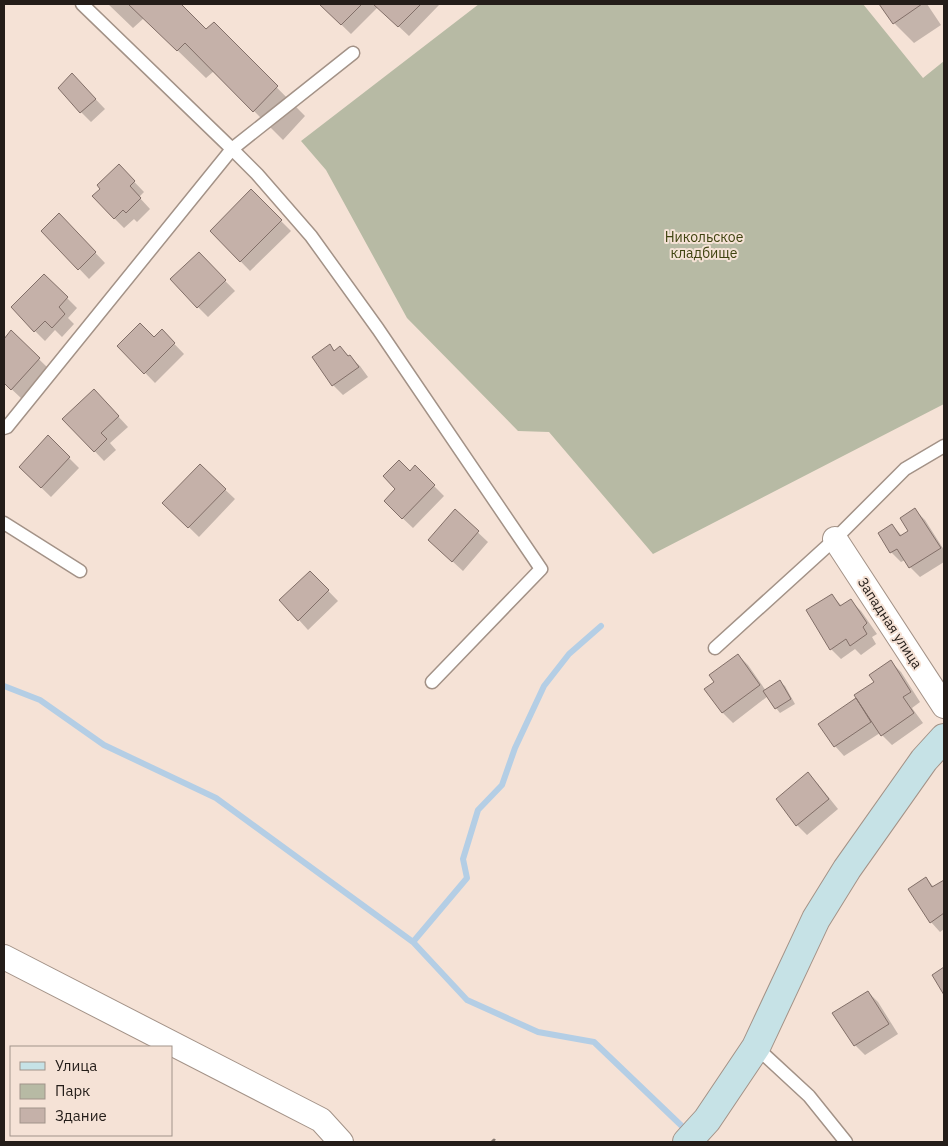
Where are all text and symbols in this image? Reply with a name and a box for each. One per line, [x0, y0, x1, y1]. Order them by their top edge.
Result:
park label: Никольское кладбище [665, 228, 744, 262]
street label: Западная улица [854, 574, 926, 672]
legend [10, 1046, 172, 1136]
text: Улица [55, 1056, 97, 1075]
text: Парк [55, 1081, 90, 1100]
text: Здание [55, 1106, 107, 1125]

